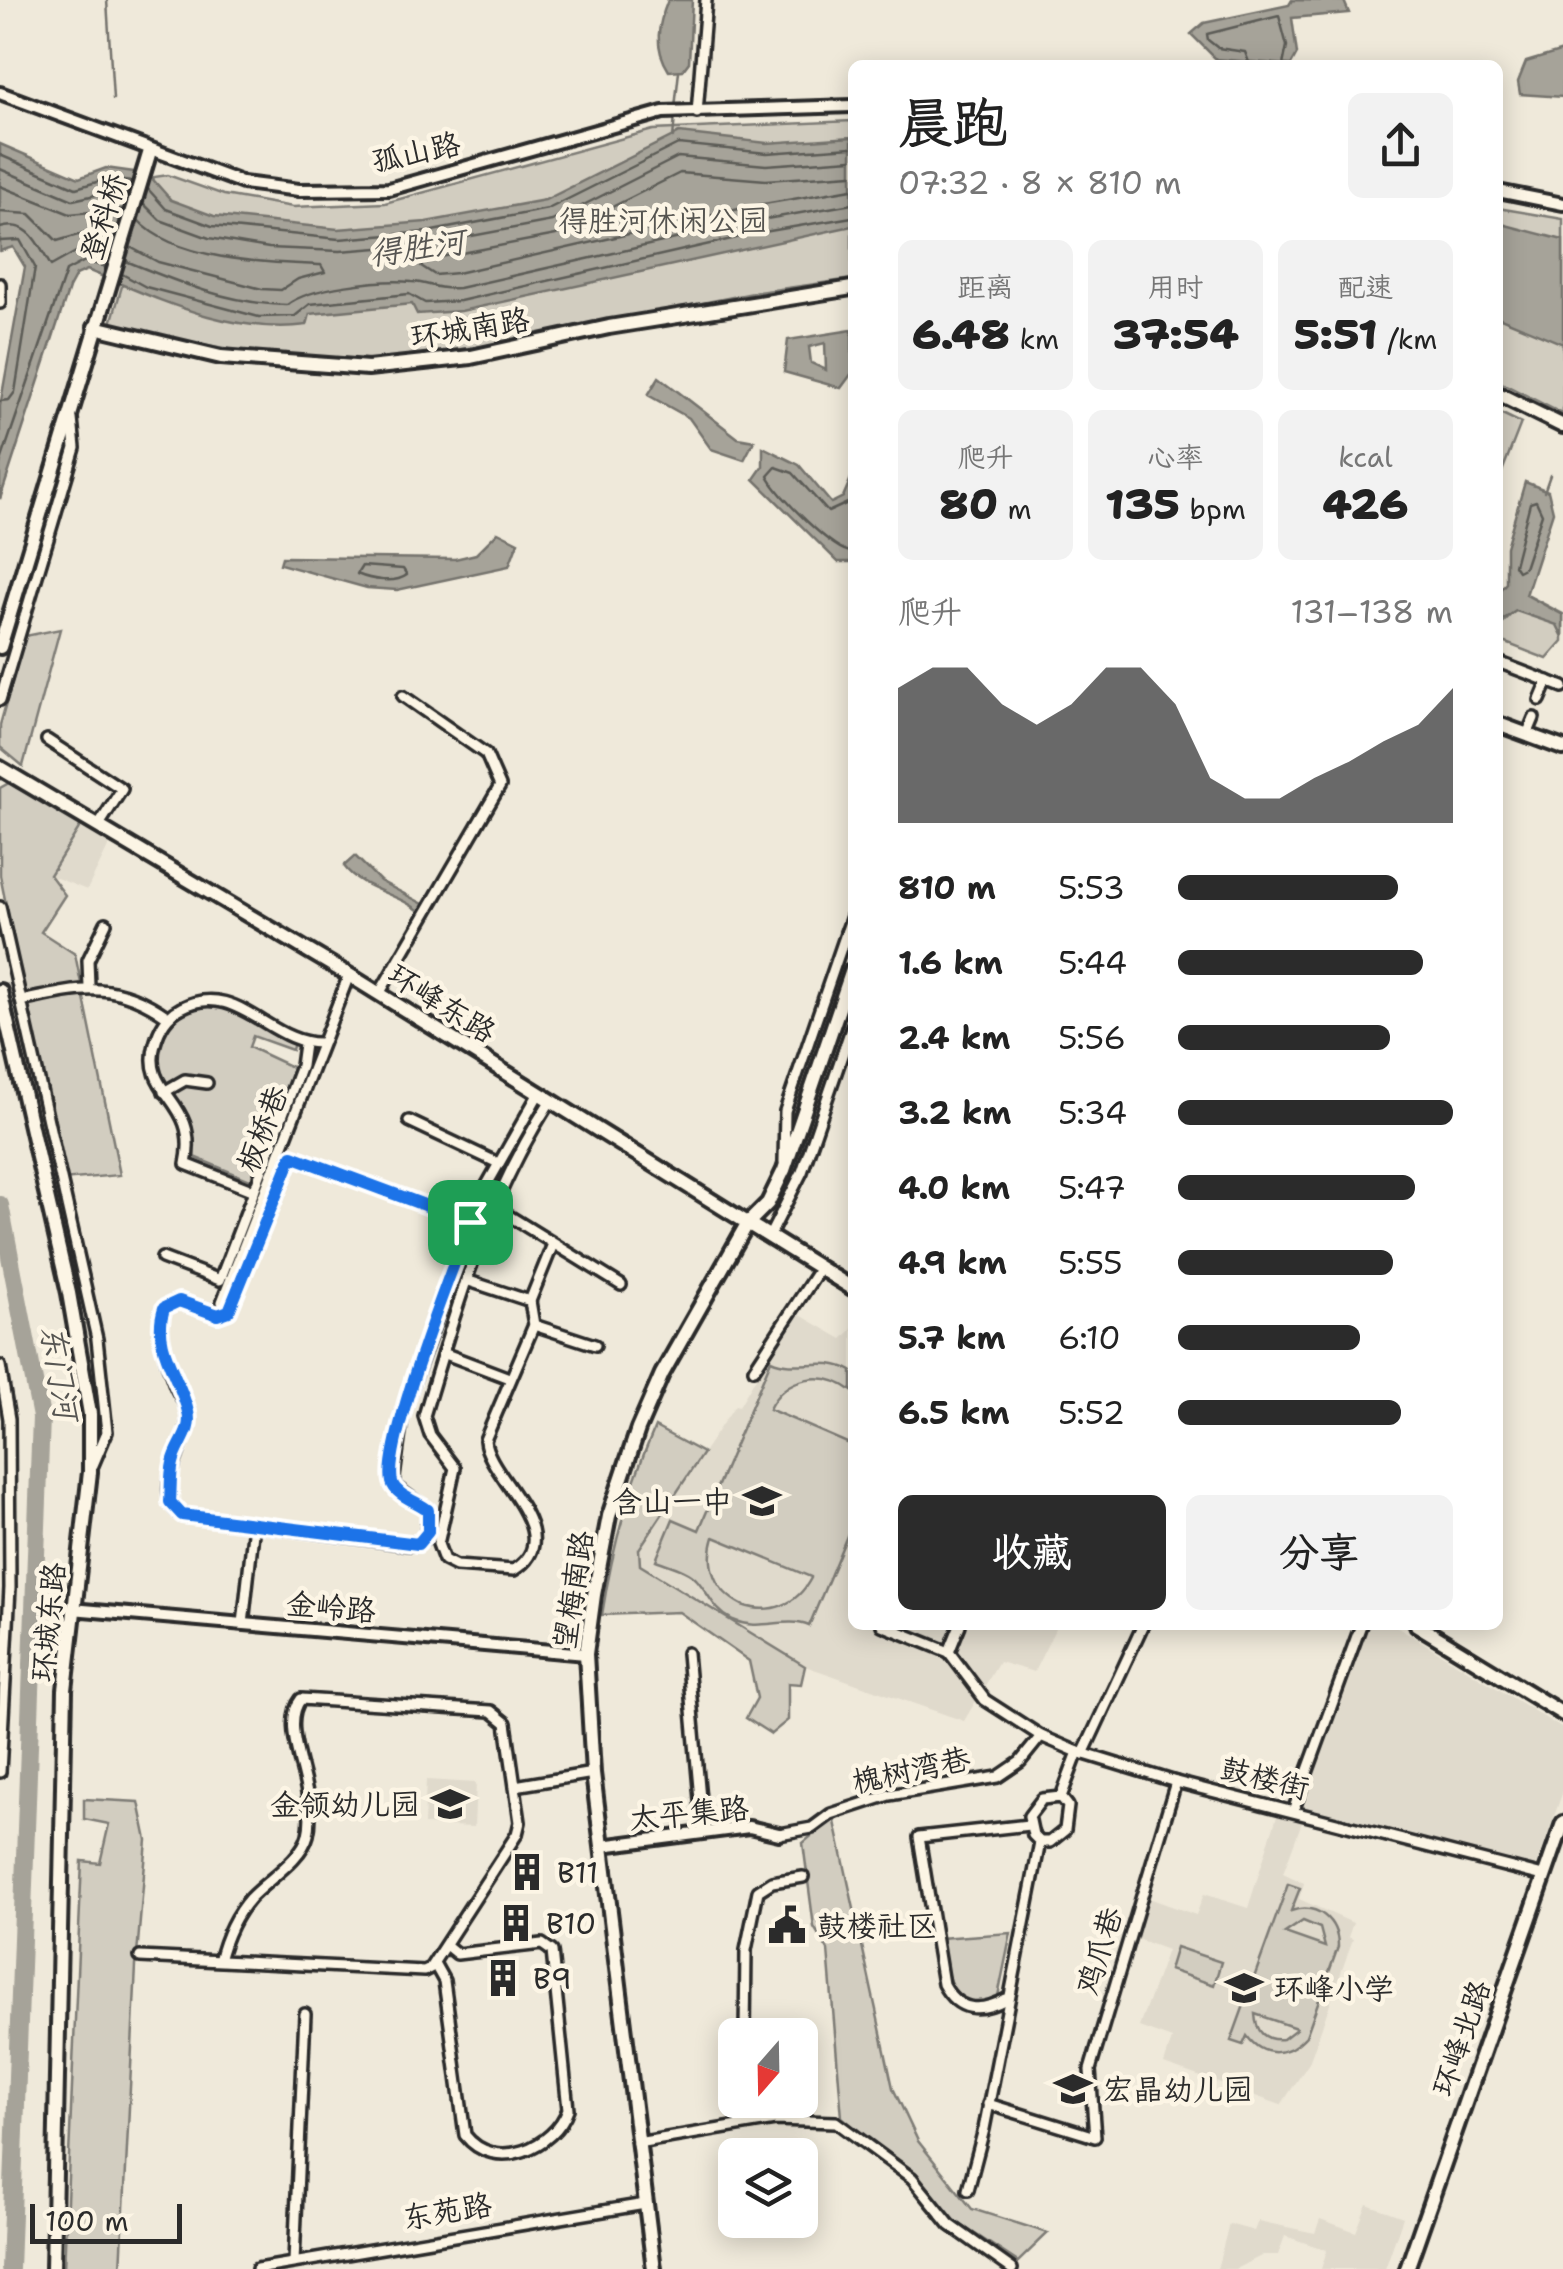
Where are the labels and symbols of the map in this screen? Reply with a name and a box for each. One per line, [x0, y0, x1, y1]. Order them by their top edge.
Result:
street label: 孤山路 [368, 123, 464, 181]
street label: 登科桥 [70, 168, 136, 266]
park label: 得胜河休闲公园 [558, 200, 768, 241]
water label: 得胜河 [366, 218, 472, 275]
street label: 环城南路 [408, 298, 532, 358]
street label: 环峰东路 [380, 954, 504, 1052]
street label: 板桥巷 [227, 1080, 297, 1178]
pin [428, 1180, 513, 1265]
water label: 东门河 [31, 1321, 90, 1428]
school or university icon: 含山一中 [741, 1480, 783, 1522]
place label: 含山一中 [612, 1481, 732, 1522]
street label: 望梅南路 [543, 1528, 603, 1652]
street label: 环城东路 [21, 1560, 75, 1684]
street label: 金岭路 [284, 1583, 378, 1631]
street label: 槐树湾巷 [848, 1737, 974, 1803]
street label: 鼓楼街 [1216, 1747, 1314, 1809]
school or university icon: 金领幼儿园 [429, 1783, 471, 1825]
place label: 金领幼儿园 [270, 1784, 420, 1825]
street label: 太平集路 [627, 1787, 751, 1839]
building icon: B11 [506, 1851, 548, 1893]
place label: B11 [557, 1852, 599, 1893]
building icon: B10 [495, 1902, 537, 1944]
street label: 鸡爪巷 [1066, 1902, 1132, 2000]
place label: B10 [546, 1903, 596, 1944]
public building icon: 鼓楼社区 [766, 1904, 808, 1946]
place label: 鼓楼社区 [817, 1905, 937, 1946]
building icon: B9 [482, 1957, 524, 1999]
place label: B9 [533, 1958, 572, 1999]
school or university icon: 环峰小学 [1223, 1967, 1265, 2009]
place label: 环峰小学 [1274, 1968, 1394, 2009]
street label: 环峰北路 [1422, 1975, 1500, 2101]
north arrow [718, 2018, 818, 2118]
school or university icon: 宏晶幼儿园 [1052, 2068, 1094, 2110]
place label: 宏晶幼儿园 [1103, 2069, 1253, 2110]
street label: 东苑路 [399, 2184, 495, 2238]
scale bar [30, 2199, 182, 2244]

